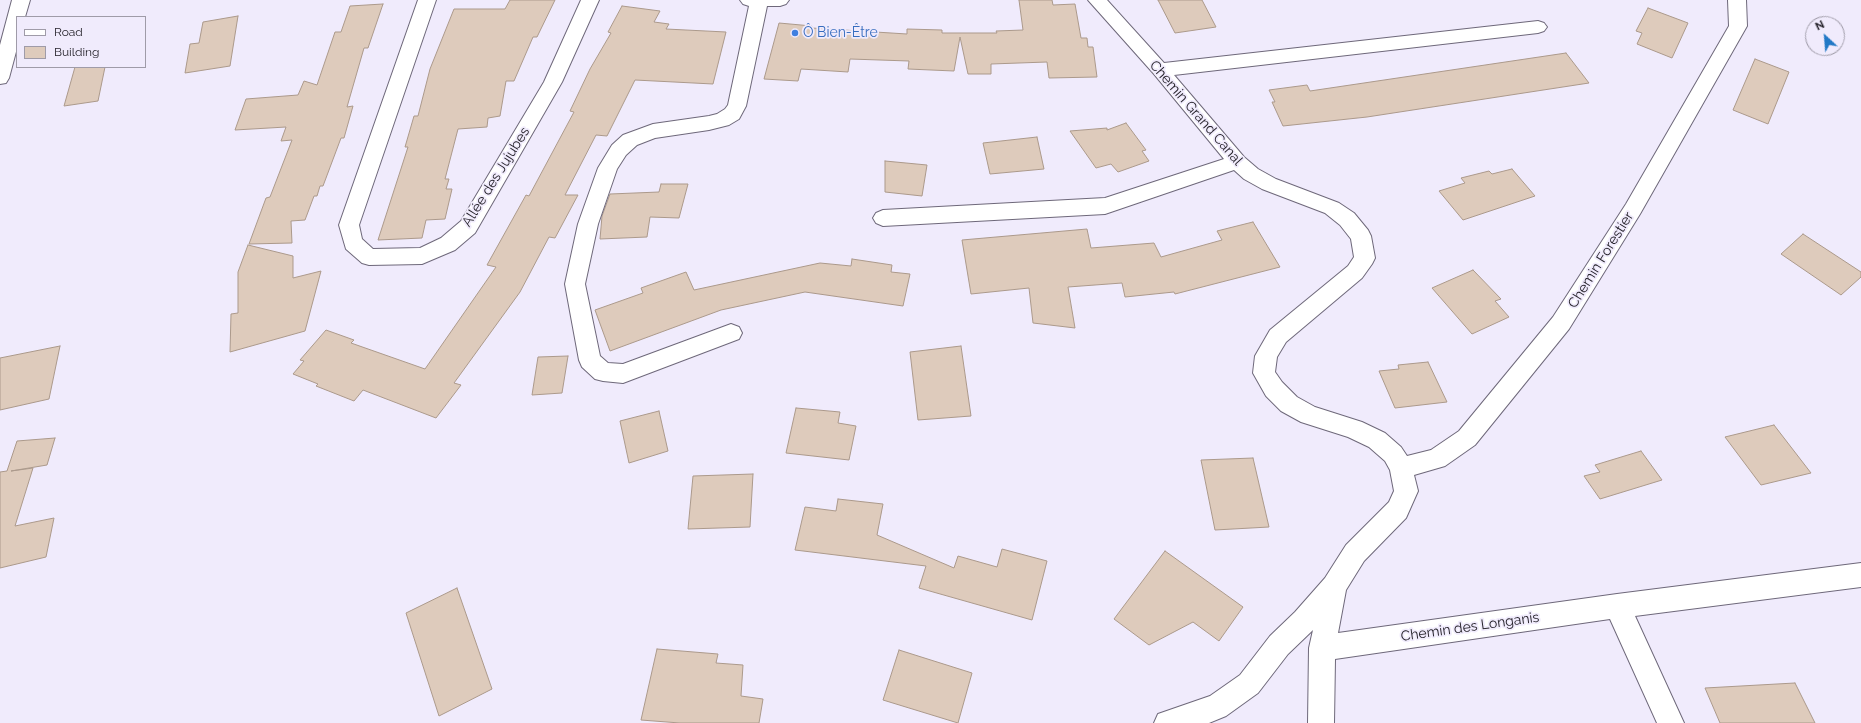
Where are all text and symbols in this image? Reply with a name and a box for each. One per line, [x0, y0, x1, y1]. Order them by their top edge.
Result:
legend [16, 16, 146, 68]
north arrow [1805, 16, 1845, 56]
text: N [1813, 18, 1827, 33]
text: Road [54, 25, 83, 39]
place label: Ô Bien-Être [803, 25, 878, 41]
marker: Ô Bien-Être [790, 28, 800, 38]
text: Building [54, 45, 100, 59]
street label: Chemin Grand Canal [1146, 57, 1246, 169]
street label: Allée des Jujubes [459, 124, 533, 230]
street label: Chemin Forestier [1565, 209, 1637, 311]
street label: Chemin des Longanis [1400, 609, 1540, 645]

